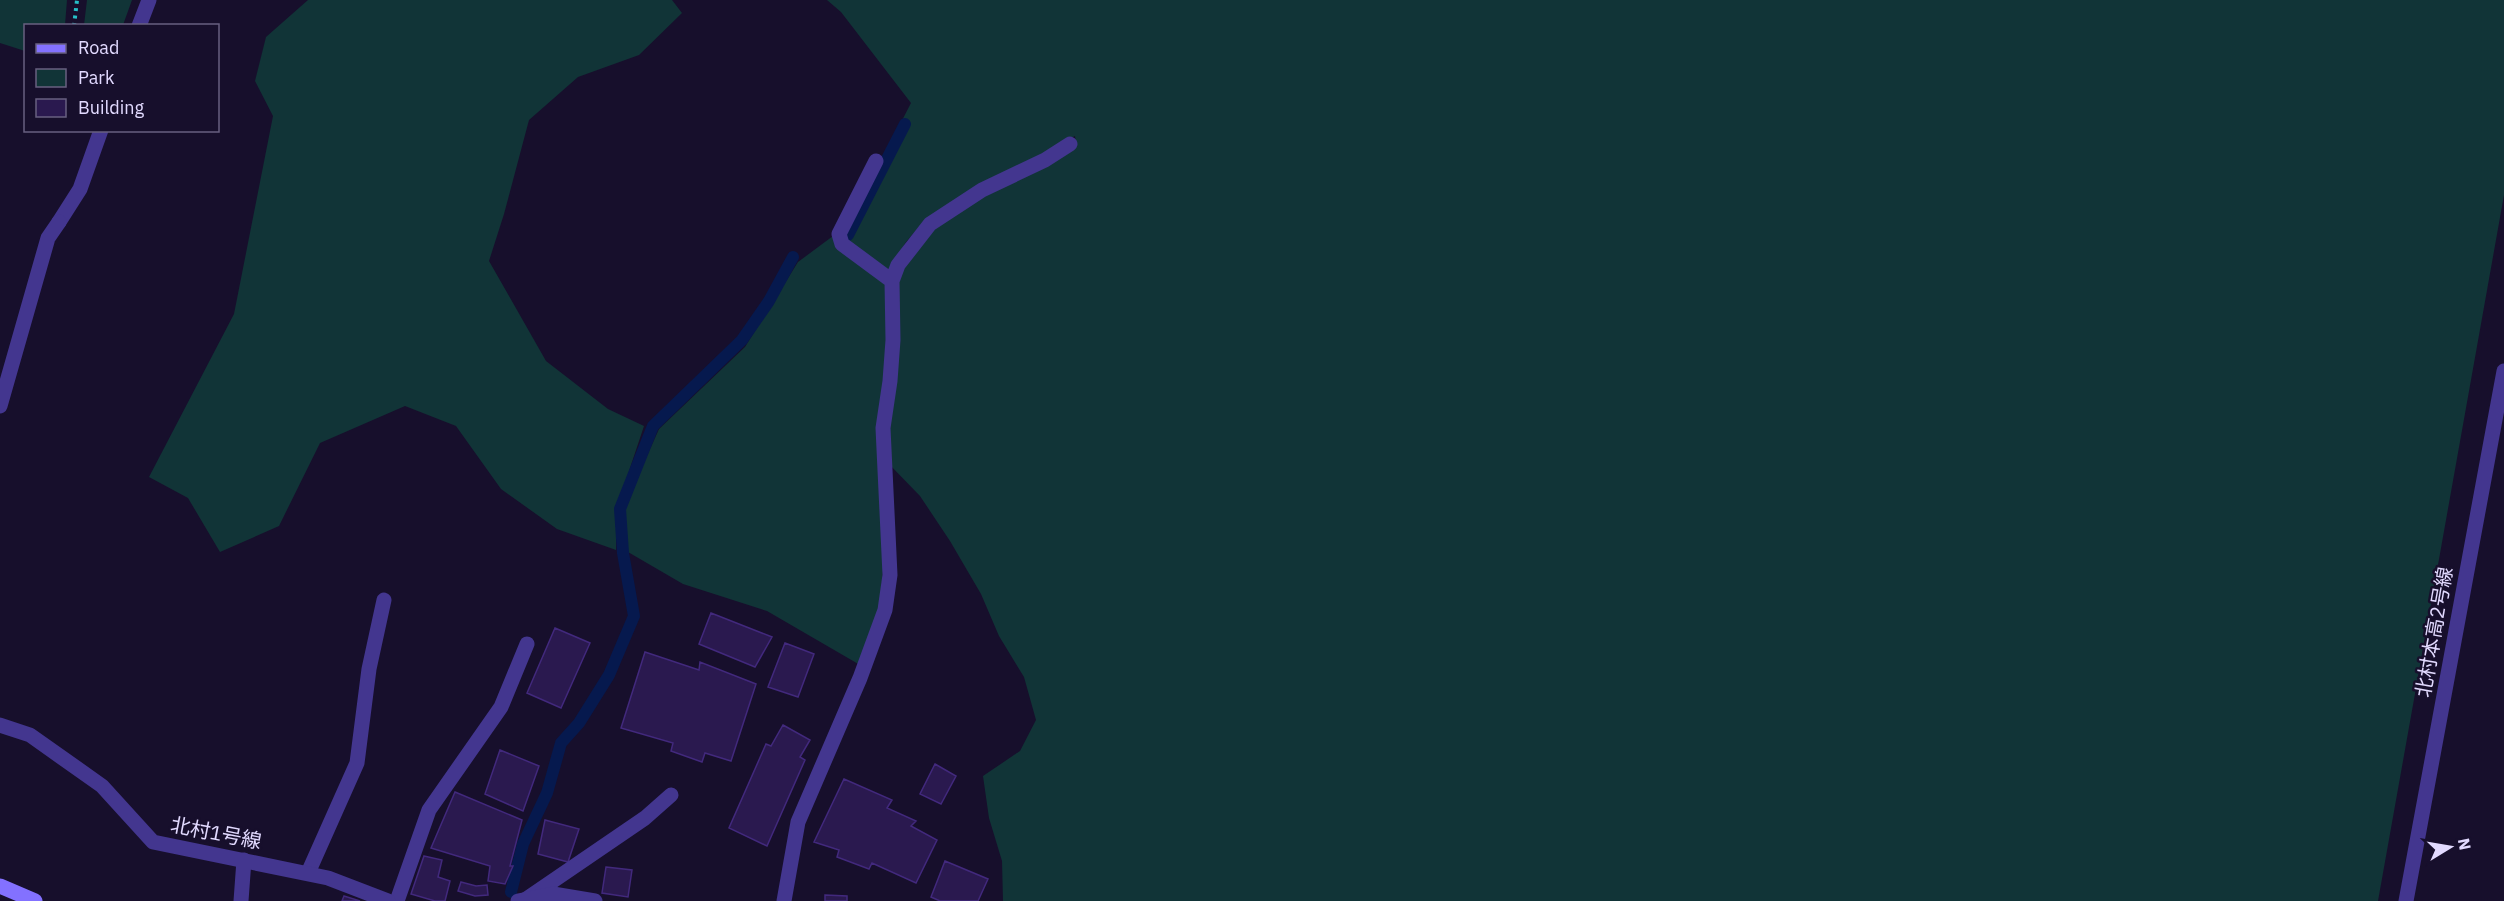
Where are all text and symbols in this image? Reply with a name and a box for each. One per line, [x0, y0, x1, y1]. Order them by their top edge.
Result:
legend [24, 24, 219, 132]
text: Road [78, 36, 119, 59]
text: Park [78, 66, 115, 89]
text: Building [78, 96, 145, 119]
street label: 北村本高2号線 [2409, 565, 2458, 699]
street label: 北村1号線 [168, 810, 264, 855]
north arrow [2420, 817, 2480, 877]
text: N [2454, 837, 2476, 852]

